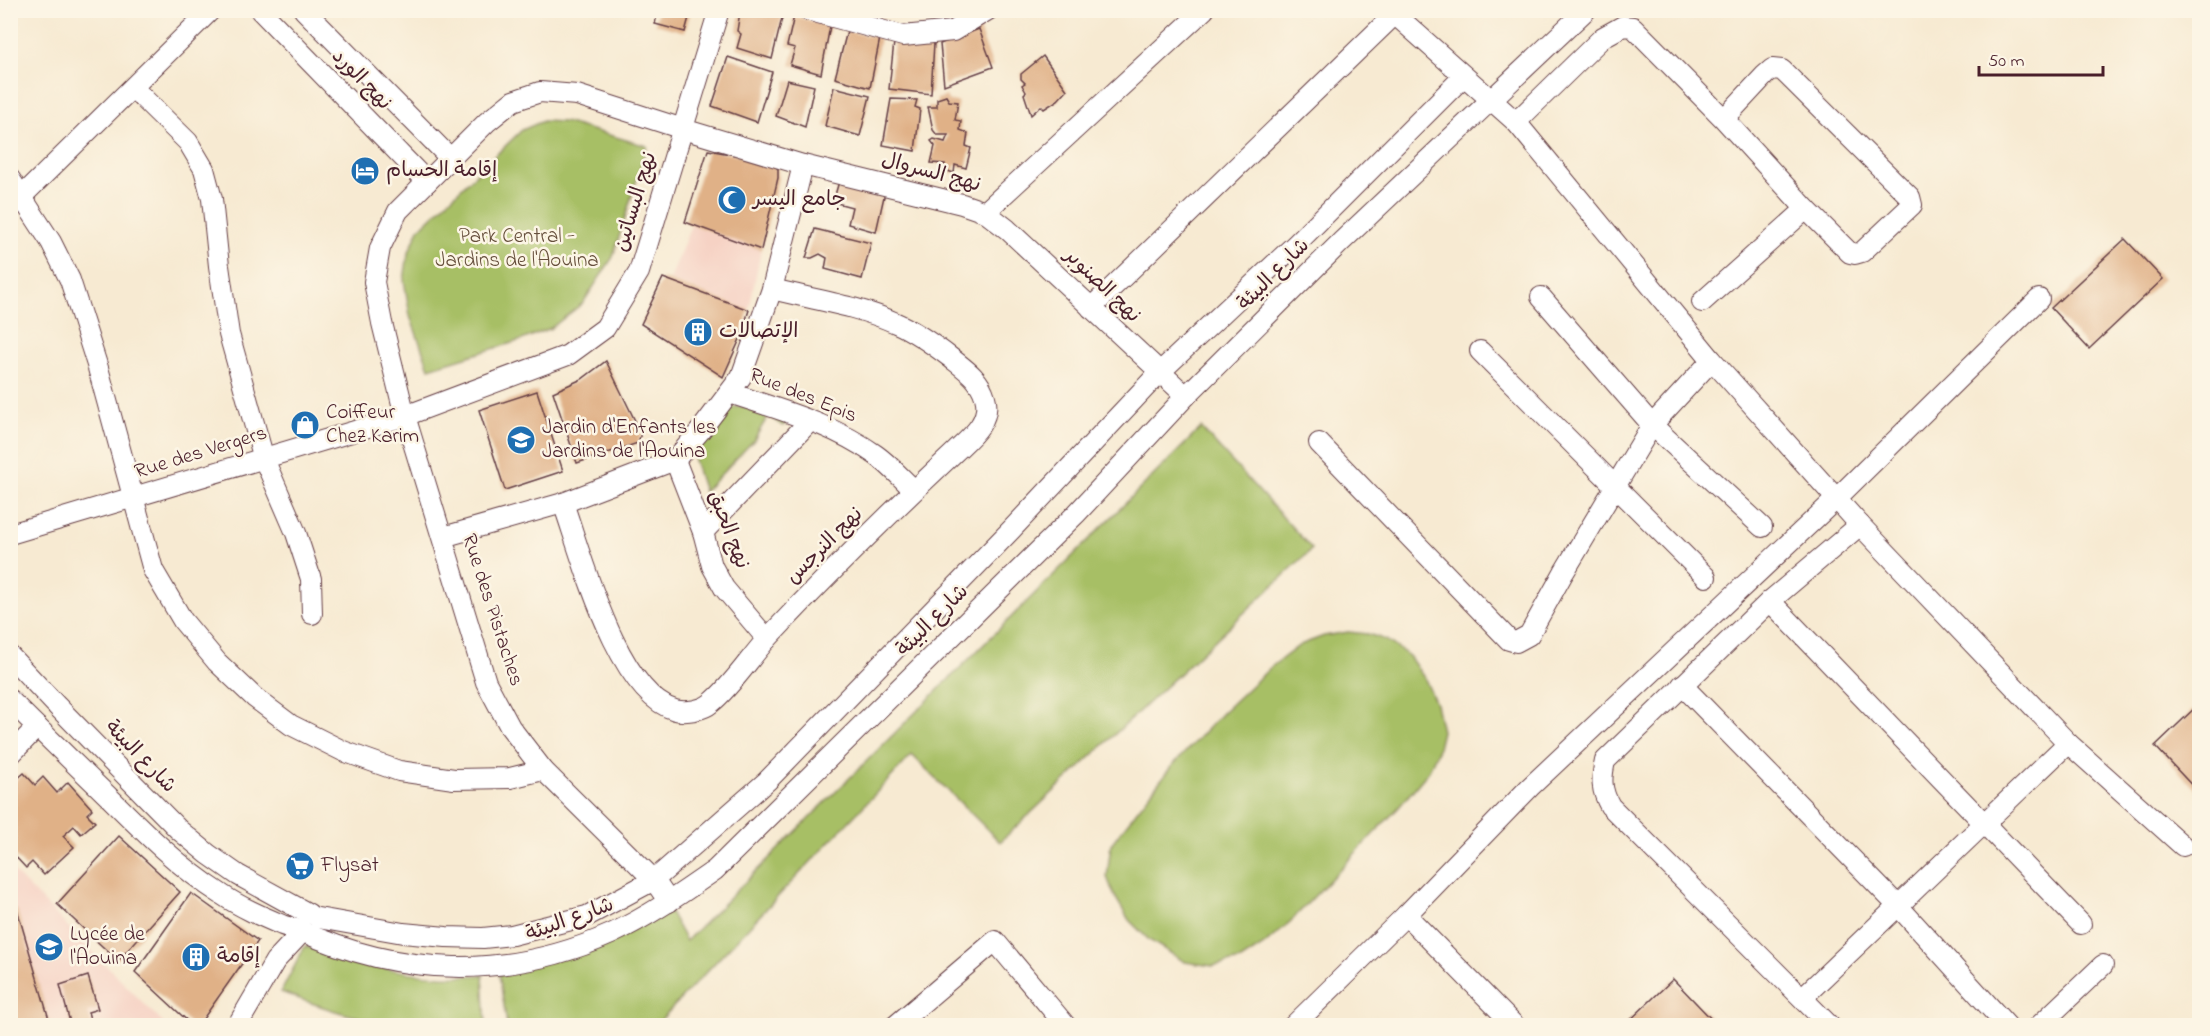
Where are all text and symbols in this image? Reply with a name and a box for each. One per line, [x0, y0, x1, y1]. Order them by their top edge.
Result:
scale bar [1979, 39, 2104, 77]
street label: نهج الورد [324, 42, 398, 118]
text: 50 m [1988, 49, 2025, 75]
street label: نهج السروال [878, 145, 984, 201]
street label: نهج البساتين [607, 148, 665, 256]
hotel icon: إقامة الحسام [349, 155, 381, 187]
place label: إقامة الحسام [386, 156, 497, 186]
mosque icon: جامع اليسر [716, 184, 748, 216]
place label: جامع اليسر [751, 185, 846, 215]
park label: Park Central - Jardins de l'Aouina [435, 222, 599, 276]
street label: شارع البيئة [1231, 232, 1317, 318]
street label: نهج الصنوبر [1055, 240, 1147, 330]
building icon: الإتصالات [682, 316, 714, 348]
place label: الإتصالات [719, 317, 798, 347]
street label: Rue des Epis [745, 361, 861, 431]
place label: Coiffeur Chez Karim [326, 398, 419, 452]
shop icon: Coiffeur Chez Karim [289, 409, 321, 441]
place label: Jardin d'Enfants les Jardins de l'Aouina [542, 413, 716, 467]
street label: Rue des Vergers [131, 419, 272, 489]
school or university icon: Jardin d'Enfants les Jardins de l'Aouina [505, 424, 537, 456]
street label: نهج الحبق [699, 486, 757, 574]
street label: نهج النرجس [779, 500, 871, 592]
street label: Rue des Pistaches [453, 530, 531, 690]
street label: شارع البيئة [890, 578, 976, 664]
street label: شارع البيئة [97, 714, 183, 800]
supermarket icon: Flysat [284, 850, 316, 882]
place label: Flysat [320, 851, 379, 883]
street label: شارع البيئة [522, 890, 618, 950]
place label: Lycée de l'Aouina [70, 920, 145, 974]
school or university icon: Lycée de l'Aouina [33, 931, 65, 963]
building icon: إقامة [180, 941, 212, 973]
place label: إقامة [217, 942, 260, 972]

